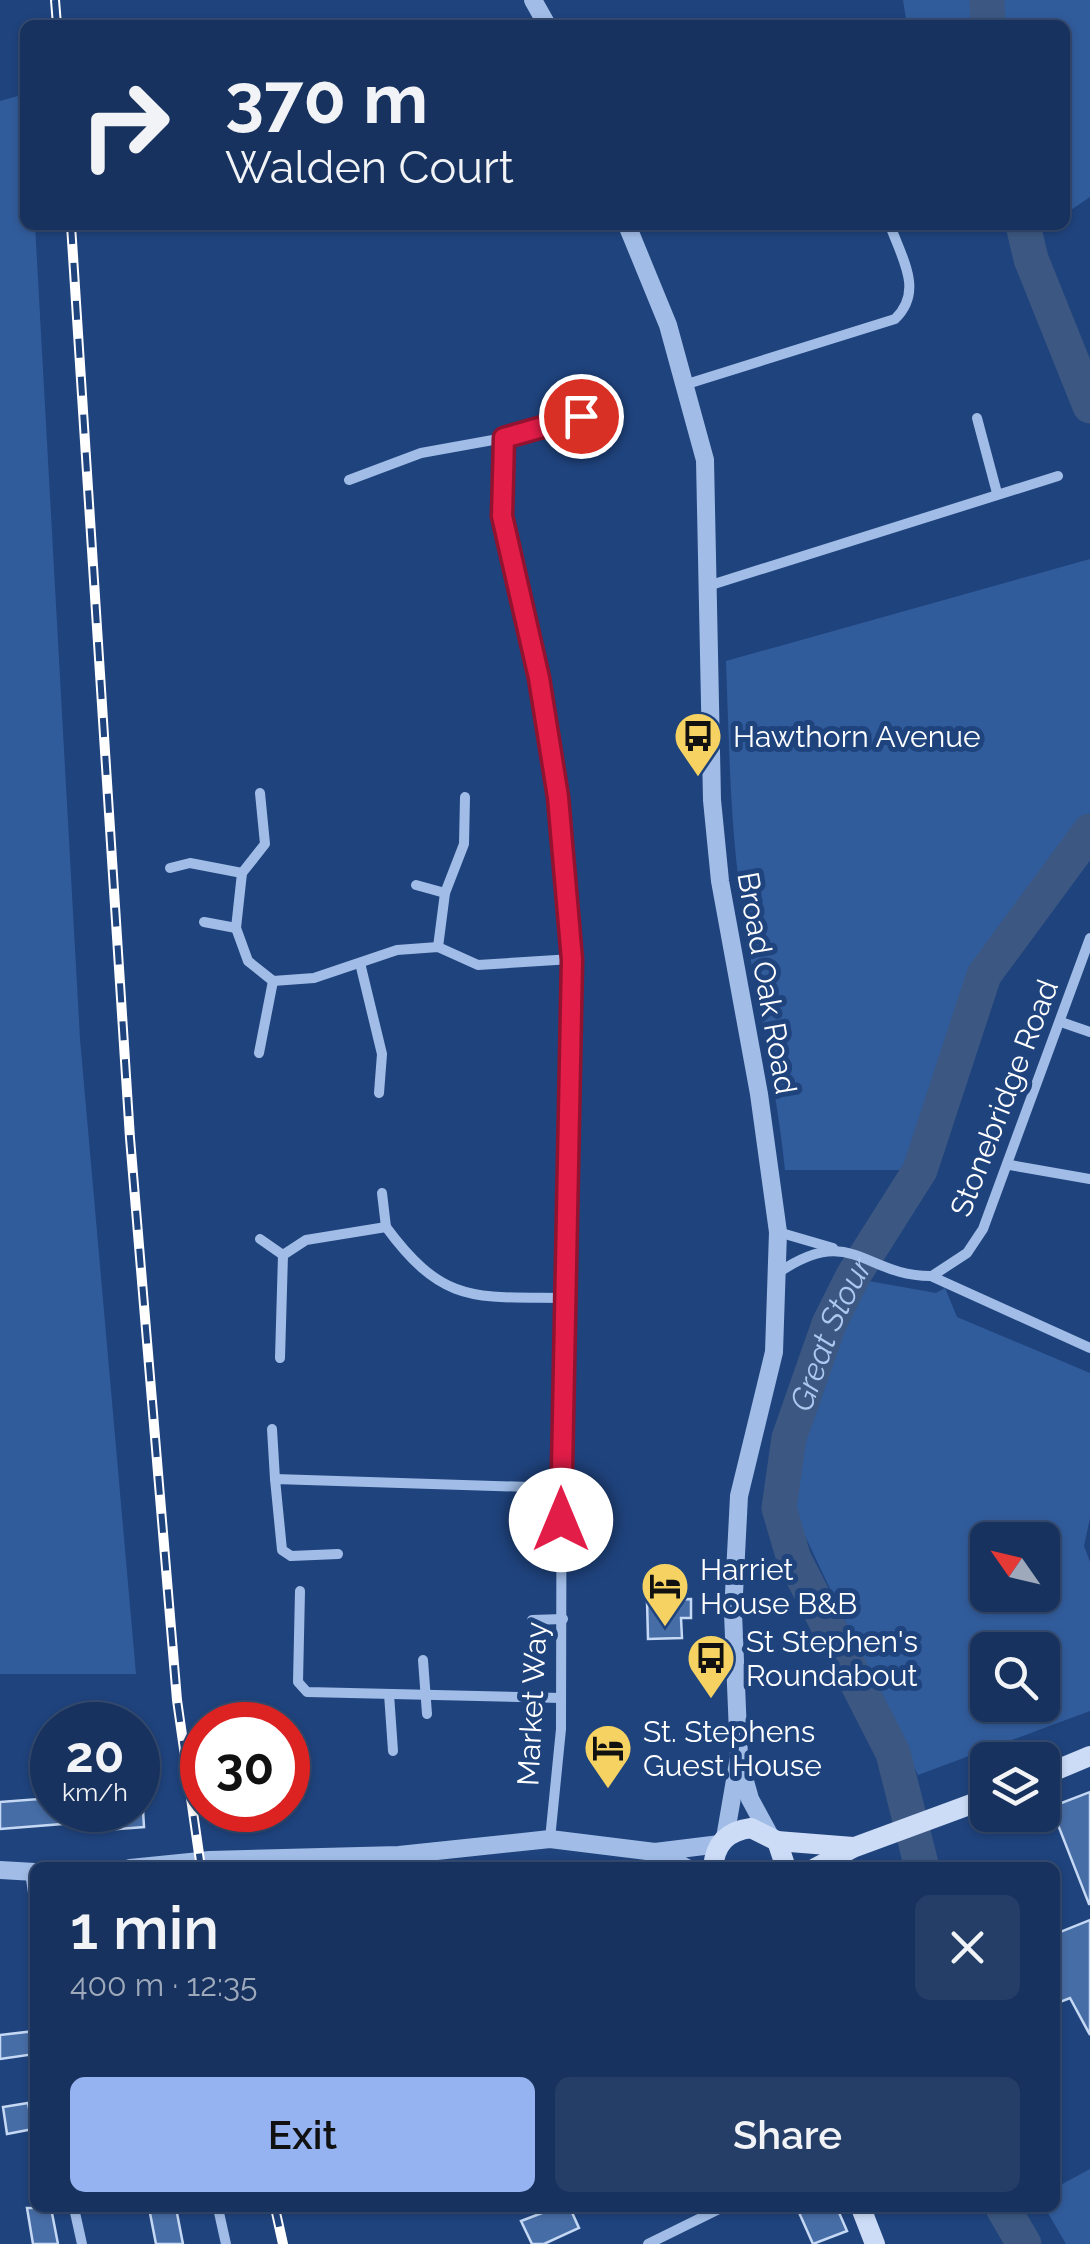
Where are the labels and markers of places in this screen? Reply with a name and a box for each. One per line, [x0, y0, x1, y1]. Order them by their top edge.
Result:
pin [539, 374, 624, 459]
bus stop icon: Hawthorn Avenue [672, 710, 724, 778]
place label: Hawthorn Avenue [733, 719, 981, 754]
place label: Harriet House B&B [700, 1552, 857, 1621]
hotel icon: Harriet House B&B [639, 1560, 691, 1628]
place label: St Stephen's Roundabout [746, 1624, 918, 1693]
bus stop icon: St Stephen's Roundabout [685, 1632, 737, 1700]
place label: St. Stephens Guest House [643, 1714, 822, 1783]
hotel icon: St. Stephens Guest House [582, 1722, 634, 1790]

